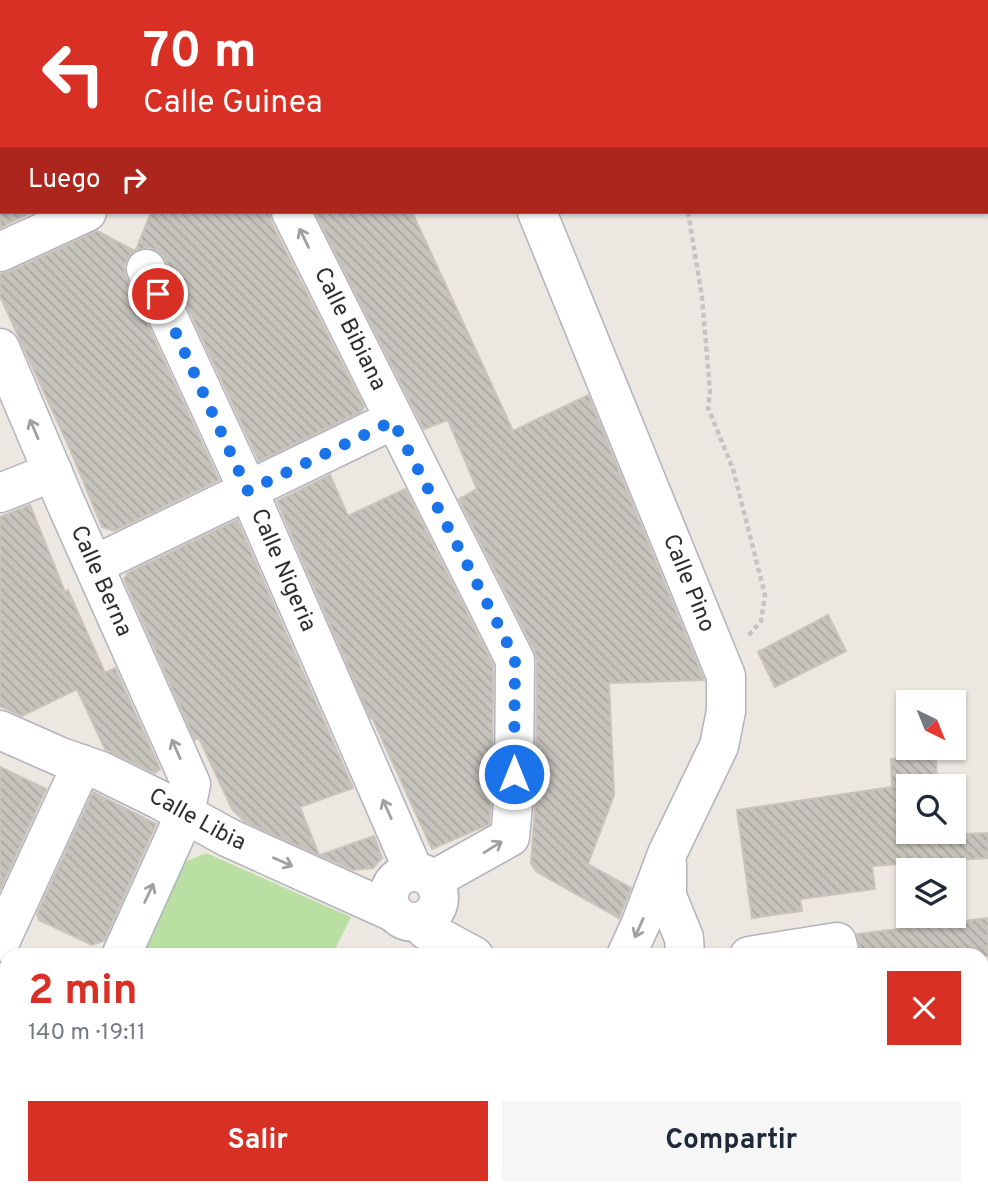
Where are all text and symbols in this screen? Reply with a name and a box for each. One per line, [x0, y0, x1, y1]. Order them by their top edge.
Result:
text: 70 m [143, 23, 257, 85]
icon: left [28, 28, 119, 119]
text: Calle Guinea [143, 84, 323, 124]
icon: right [115, 161, 153, 199]
text: Luego [28, 164, 101, 197]
one-way arrow [297, 228, 311, 249]
street label: Calle Bibiana [307, 263, 393, 396]
pin [128, 264, 188, 324]
icon: arrive [139, 275, 177, 313]
one-way arrow [27, 419, 40, 441]
street label: Calle Nigeria [243, 504, 322, 636]
street label: Calle Berna [63, 521, 138, 641]
street label: Calle Pino [655, 530, 721, 637]
north arrow [896, 690, 966, 760]
map controls [896, 690, 966, 928]
position arrow [477, 737, 551, 811]
one-way arrow [169, 739, 182, 761]
button: search [896, 774, 966, 844]
street label: Calle Libia [144, 782, 250, 858]
one-way arrow [380, 799, 393, 820]
one-way arrow [482, 840, 502, 854]
one-way arrow [272, 856, 293, 870]
button: layers [896, 858, 966, 928]
one-way arrow [143, 883, 156, 905]
one-way arrow [632, 917, 645, 938]
text: 2 min [28, 966, 138, 1019]
button: close [887, 971, 961, 1045]
text: 140 m · 19:11 [28, 1019, 146, 1048]
button: Salir [28, 1101, 488, 1181]
button: Compartir [502, 1101, 961, 1181]

